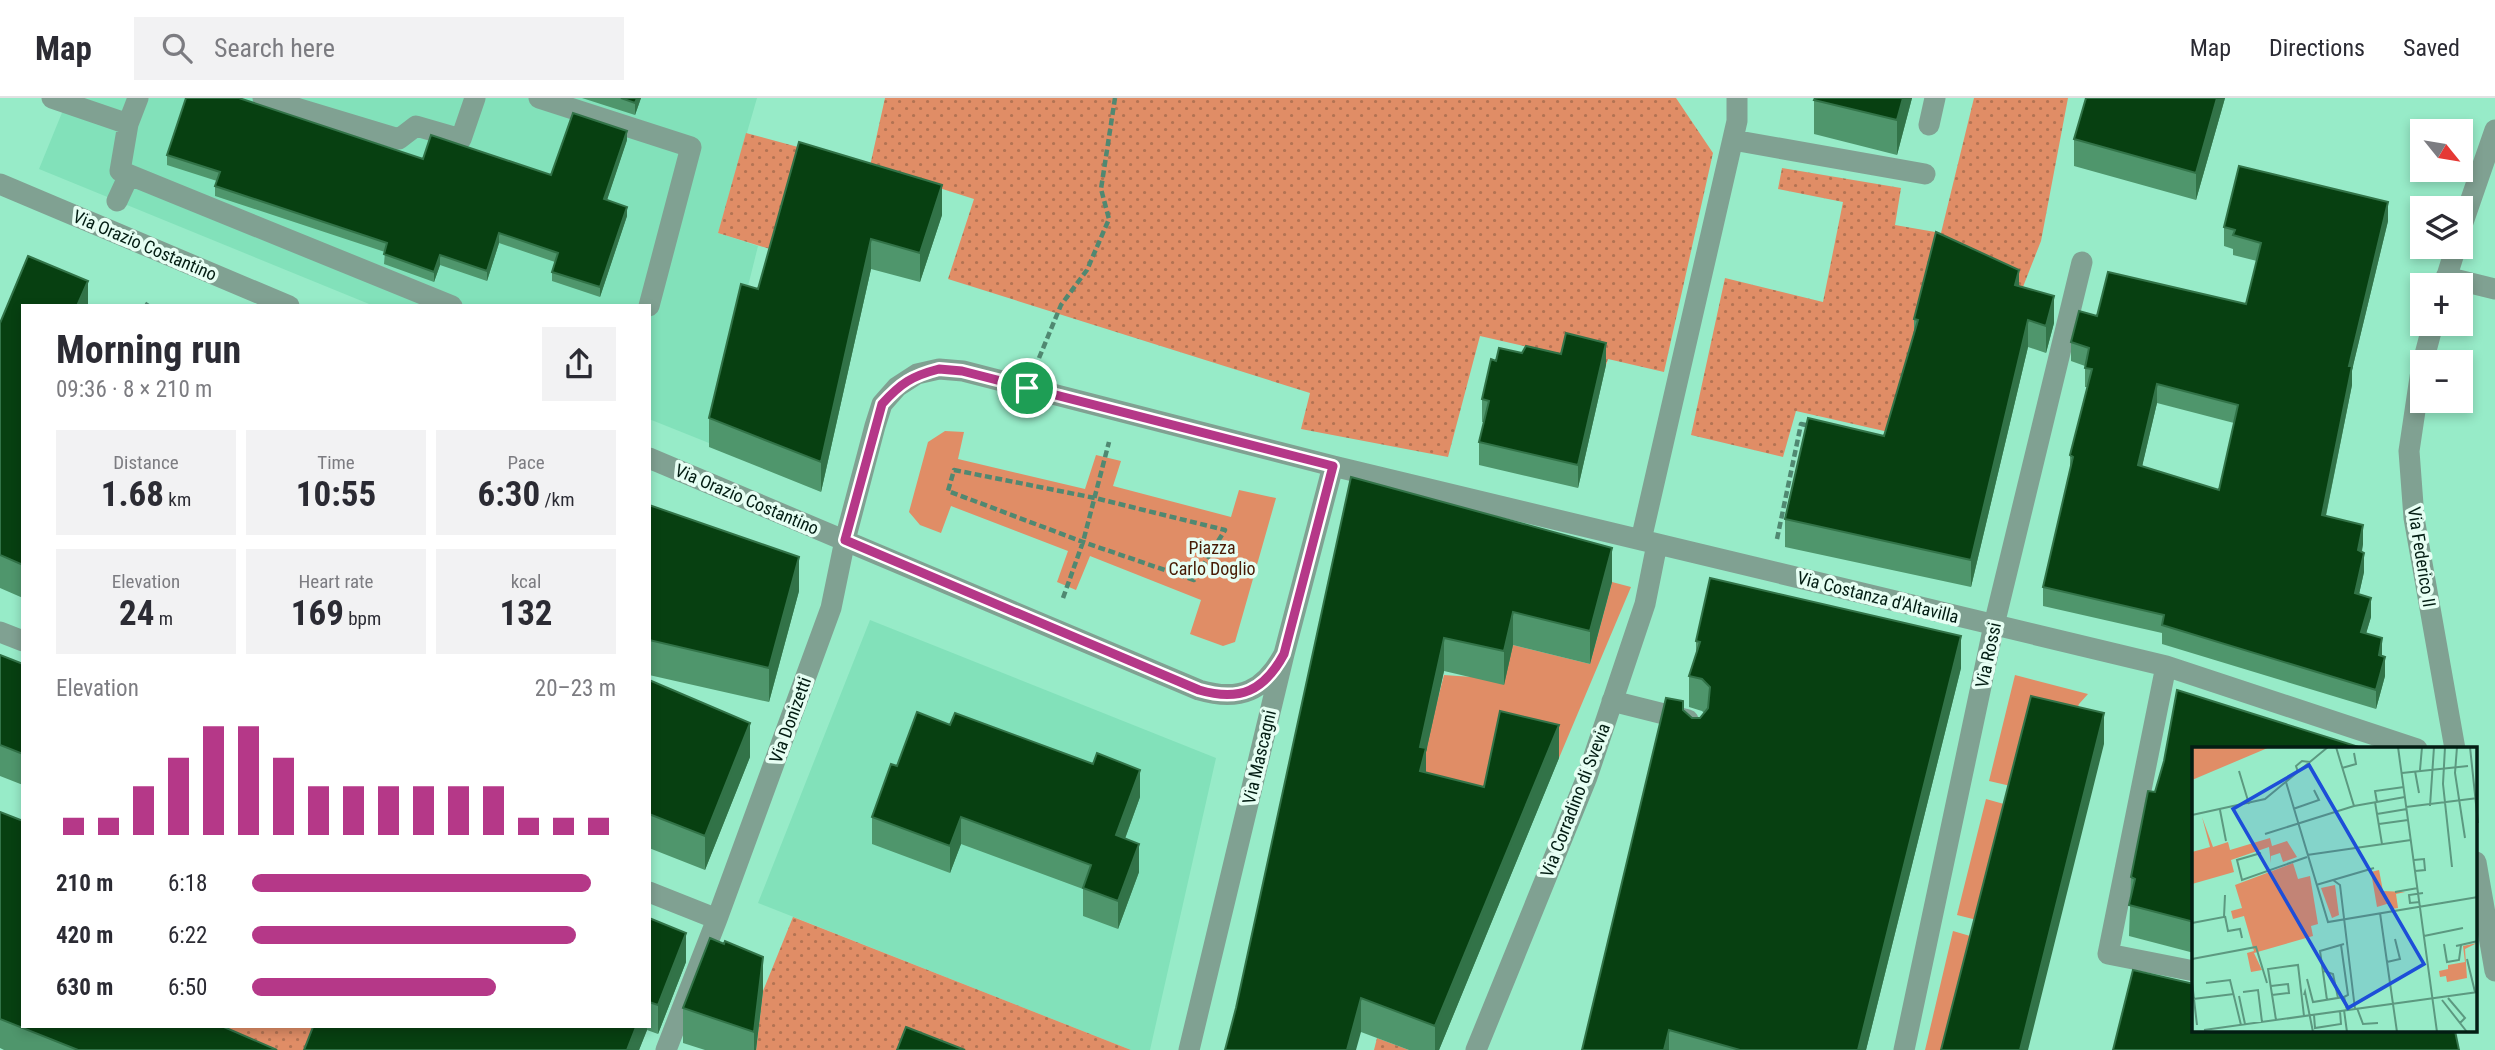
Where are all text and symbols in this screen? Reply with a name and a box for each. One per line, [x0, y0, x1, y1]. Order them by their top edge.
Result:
search box [134, 17, 624, 80]
text: Map [35, 29, 92, 68]
icon: search [158, 29, 196, 67]
text: Search here [214, 33, 335, 63]
text: Map [2190, 34, 2231, 62]
text: Directions [2269, 34, 2365, 62]
text: Saved [2403, 34, 2460, 62]
north arrow [2410, 119, 2473, 182]
map controls [2410, 119, 2473, 413]
button: layers [2410, 196, 2473, 259]
street label: Via Orazio Costantino [70, 205, 220, 285]
button: + [2410, 273, 2473, 336]
button: share [542, 327, 616, 401]
text: Morning run [56, 328, 241, 372]
button: − [2410, 350, 2473, 413]
pin [997, 358, 1057, 418]
icon: arrive [1008, 369, 1046, 407]
text: 09:36 · 8 × 210 m [56, 376, 212, 403]
text: Distance [113, 451, 179, 474]
text: Time [317, 451, 355, 474]
text: Pace [507, 451, 545, 474]
street label: Via Orazio Costantino [672, 459, 822, 539]
text: 1.68 [101, 474, 164, 515]
text: 10:55 [296, 474, 376, 515]
text: 6:30 [478, 474, 540, 515]
text: km [164, 488, 191, 511]
text: /km [540, 488, 574, 511]
street label: Via Federico II [2404, 505, 2440, 609]
park label: Piazza Carlo Doglio [1168, 537, 1256, 579]
street label: Via Costanza d'Altavilla [1795, 567, 1961, 627]
text: Elevation [112, 570, 180, 593]
text: Heart rate [298, 570, 374, 593]
text: kcal [511, 570, 541, 593]
text: 24 [119, 593, 154, 634]
text: 169 [291, 593, 344, 634]
text: 132 [499, 593, 553, 634]
text: m [154, 607, 173, 630]
text: bpm [344, 607, 381, 630]
street label: Via Rossi [1971, 620, 2005, 690]
street label: Via Donizetti [765, 674, 815, 766]
text: Elevation [56, 675, 139, 702]
text: 20–23 m [535, 675, 616, 702]
street label: Via Mascagni [1238, 708, 1280, 806]
street label: Via Corradino di Svevia [1536, 720, 1614, 880]
inset map [2192, 747, 2478, 1032]
text: 210 m [56, 870, 113, 897]
text: 6:18 [168, 870, 207, 897]
text: 420 m [56, 922, 113, 949]
text: 6:22 [168, 922, 207, 949]
text: 630 m [56, 974, 113, 1001]
text: 6:50 [168, 974, 207, 1001]

